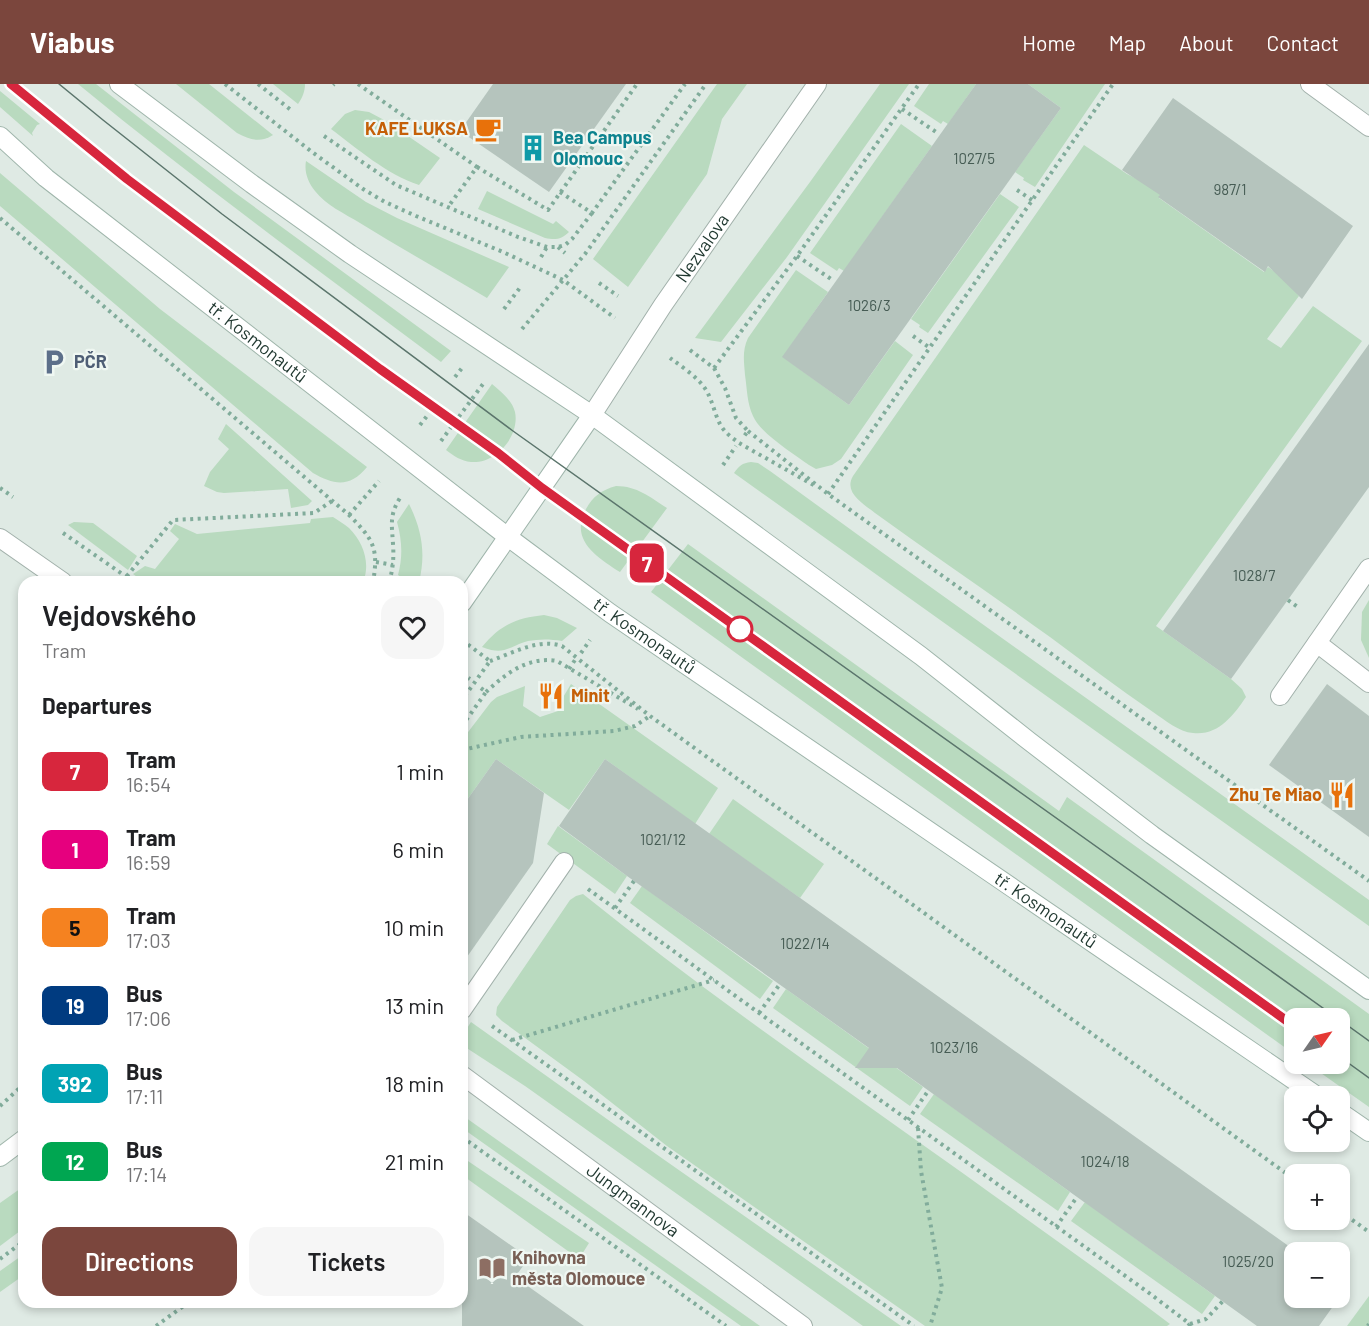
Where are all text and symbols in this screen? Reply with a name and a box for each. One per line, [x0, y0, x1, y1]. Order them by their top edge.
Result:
text: Viabus [30, 25, 115, 59]
text: Home [1022, 30, 1076, 55]
text: Map [1109, 30, 1146, 55]
text: About [1179, 30, 1234, 55]
text: Contact [1267, 30, 1339, 55]
cafe icon: KAFE LUKSA [473, 114, 503, 144]
place label: KAFE LUKSA [365, 117, 468, 139]
place label: Bea Campus Olomouc [553, 126, 652, 169]
building icon: Bea Campus Olomouc [518, 133, 548, 163]
house number: 1027/5 [953, 149, 995, 167]
house number: 987/1 [1213, 180, 1247, 198]
street label: Nezvalova [670, 209, 733, 286]
street label: tř. Kosmonautů [204, 296, 312, 387]
house number: 1026/3 [847, 296, 891, 314]
parking icon: PČR [39, 347, 69, 377]
place label: PČR [74, 350, 107, 372]
line badge: 7 [628, 544, 666, 582]
text: 7 [642, 551, 652, 576]
house number: 1028/7 [1233, 566, 1275, 584]
street label: tř. Kosmonautů [589, 592, 700, 678]
button: heart [381, 596, 444, 659]
text: Vejdovského [42, 598, 197, 632]
unlabelled marker [727, 616, 753, 642]
text: Tram [42, 638, 86, 662]
restaurant icon: Minit [536, 681, 566, 711]
place label: Minit [571, 684, 610, 706]
text: Departures [42, 692, 152, 718]
text: Tram [126, 746, 176, 772]
text: 1 min [396, 758, 444, 784]
text: 7 [70, 759, 80, 784]
text: 16:54 [126, 772, 171, 796]
restaurant icon: Zhu Te Miao [1327, 780, 1357, 810]
place label: Zhu Te Miao [1229, 783, 1322, 805]
text: Tram [126, 824, 176, 850]
house number: 1021/12 [640, 830, 686, 848]
text: 6 min [393, 836, 444, 862]
text: 1 [71, 837, 79, 862]
text: 16:59 [126, 850, 171, 874]
street label: tř. Kosmonautů [990, 867, 1102, 953]
text: Tram [126, 902, 176, 928]
text: 10 min [384, 914, 444, 940]
text: 5 [69, 915, 81, 940]
text: 17:03 [126, 928, 171, 952]
house number: 1022/14 [780, 934, 830, 952]
text: Bus [126, 980, 163, 1006]
text: 13 min [385, 992, 444, 1018]
text: 19 [66, 993, 84, 1018]
text: 17:06 [126, 1006, 171, 1030]
north arrow [1284, 1008, 1350, 1074]
map controls [1284, 1008, 1350, 1308]
house number: 1023/16 [930, 1038, 978, 1056]
text: Bus [126, 1058, 163, 1084]
text: 18 min [385, 1070, 444, 1096]
text: 392 [58, 1071, 92, 1096]
text: 17:11 [126, 1084, 163, 1108]
button: locate [1284, 1086, 1350, 1152]
text: Bus [126, 1136, 163, 1162]
text: 21 min [385, 1148, 444, 1174]
text: 12 [65, 1149, 85, 1174]
house number: 1024/18 [1080, 1152, 1130, 1170]
street label: Jungmannova [583, 1158, 684, 1241]
text: 17:14 [126, 1162, 167, 1186]
button: + [1284, 1164, 1350, 1230]
button: Directions [42, 1227, 237, 1296]
button: Tickets [249, 1227, 444, 1296]
button: − [1284, 1242, 1350, 1308]
place label: Knihovna města Olomouce [512, 1246, 646, 1289]
house number: 1025/20 [1222, 1252, 1274, 1270]
library icon: Knihovna města Olomouce [477, 1253, 507, 1283]

